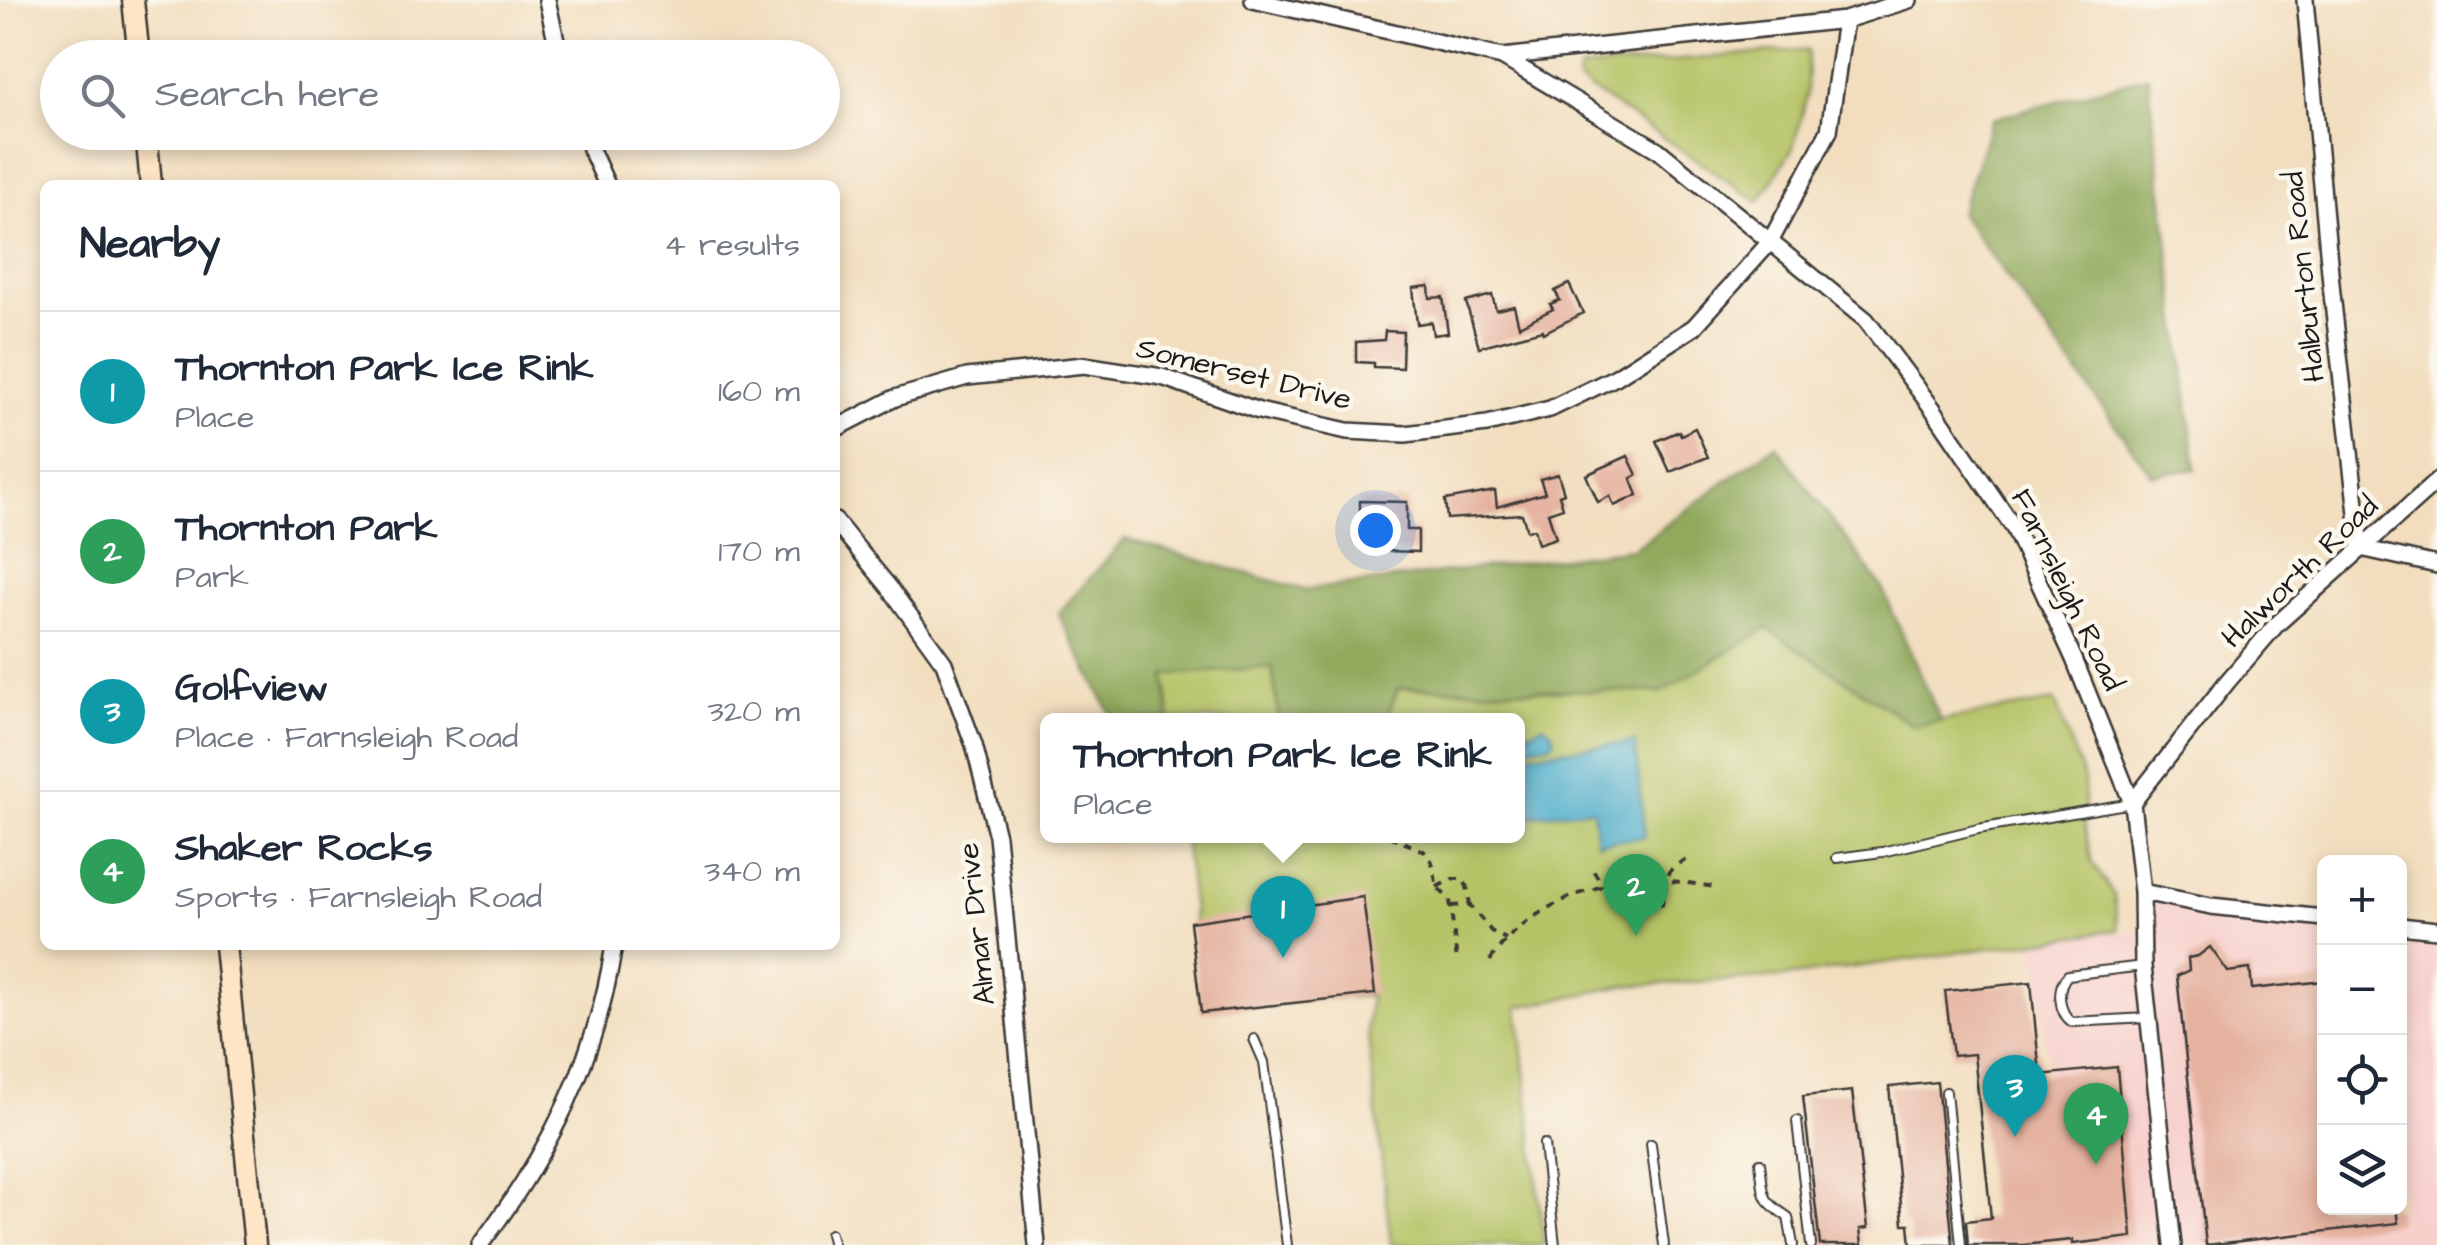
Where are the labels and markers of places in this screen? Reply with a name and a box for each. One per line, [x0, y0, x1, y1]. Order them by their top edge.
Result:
pin: 2 [1604, 854, 1668, 936]
pin: 1 [1250, 876, 1316, 958]
pin: 3 [1982, 1054, 2048, 1137]
pin: 4 [2064, 1082, 2128, 1165]

